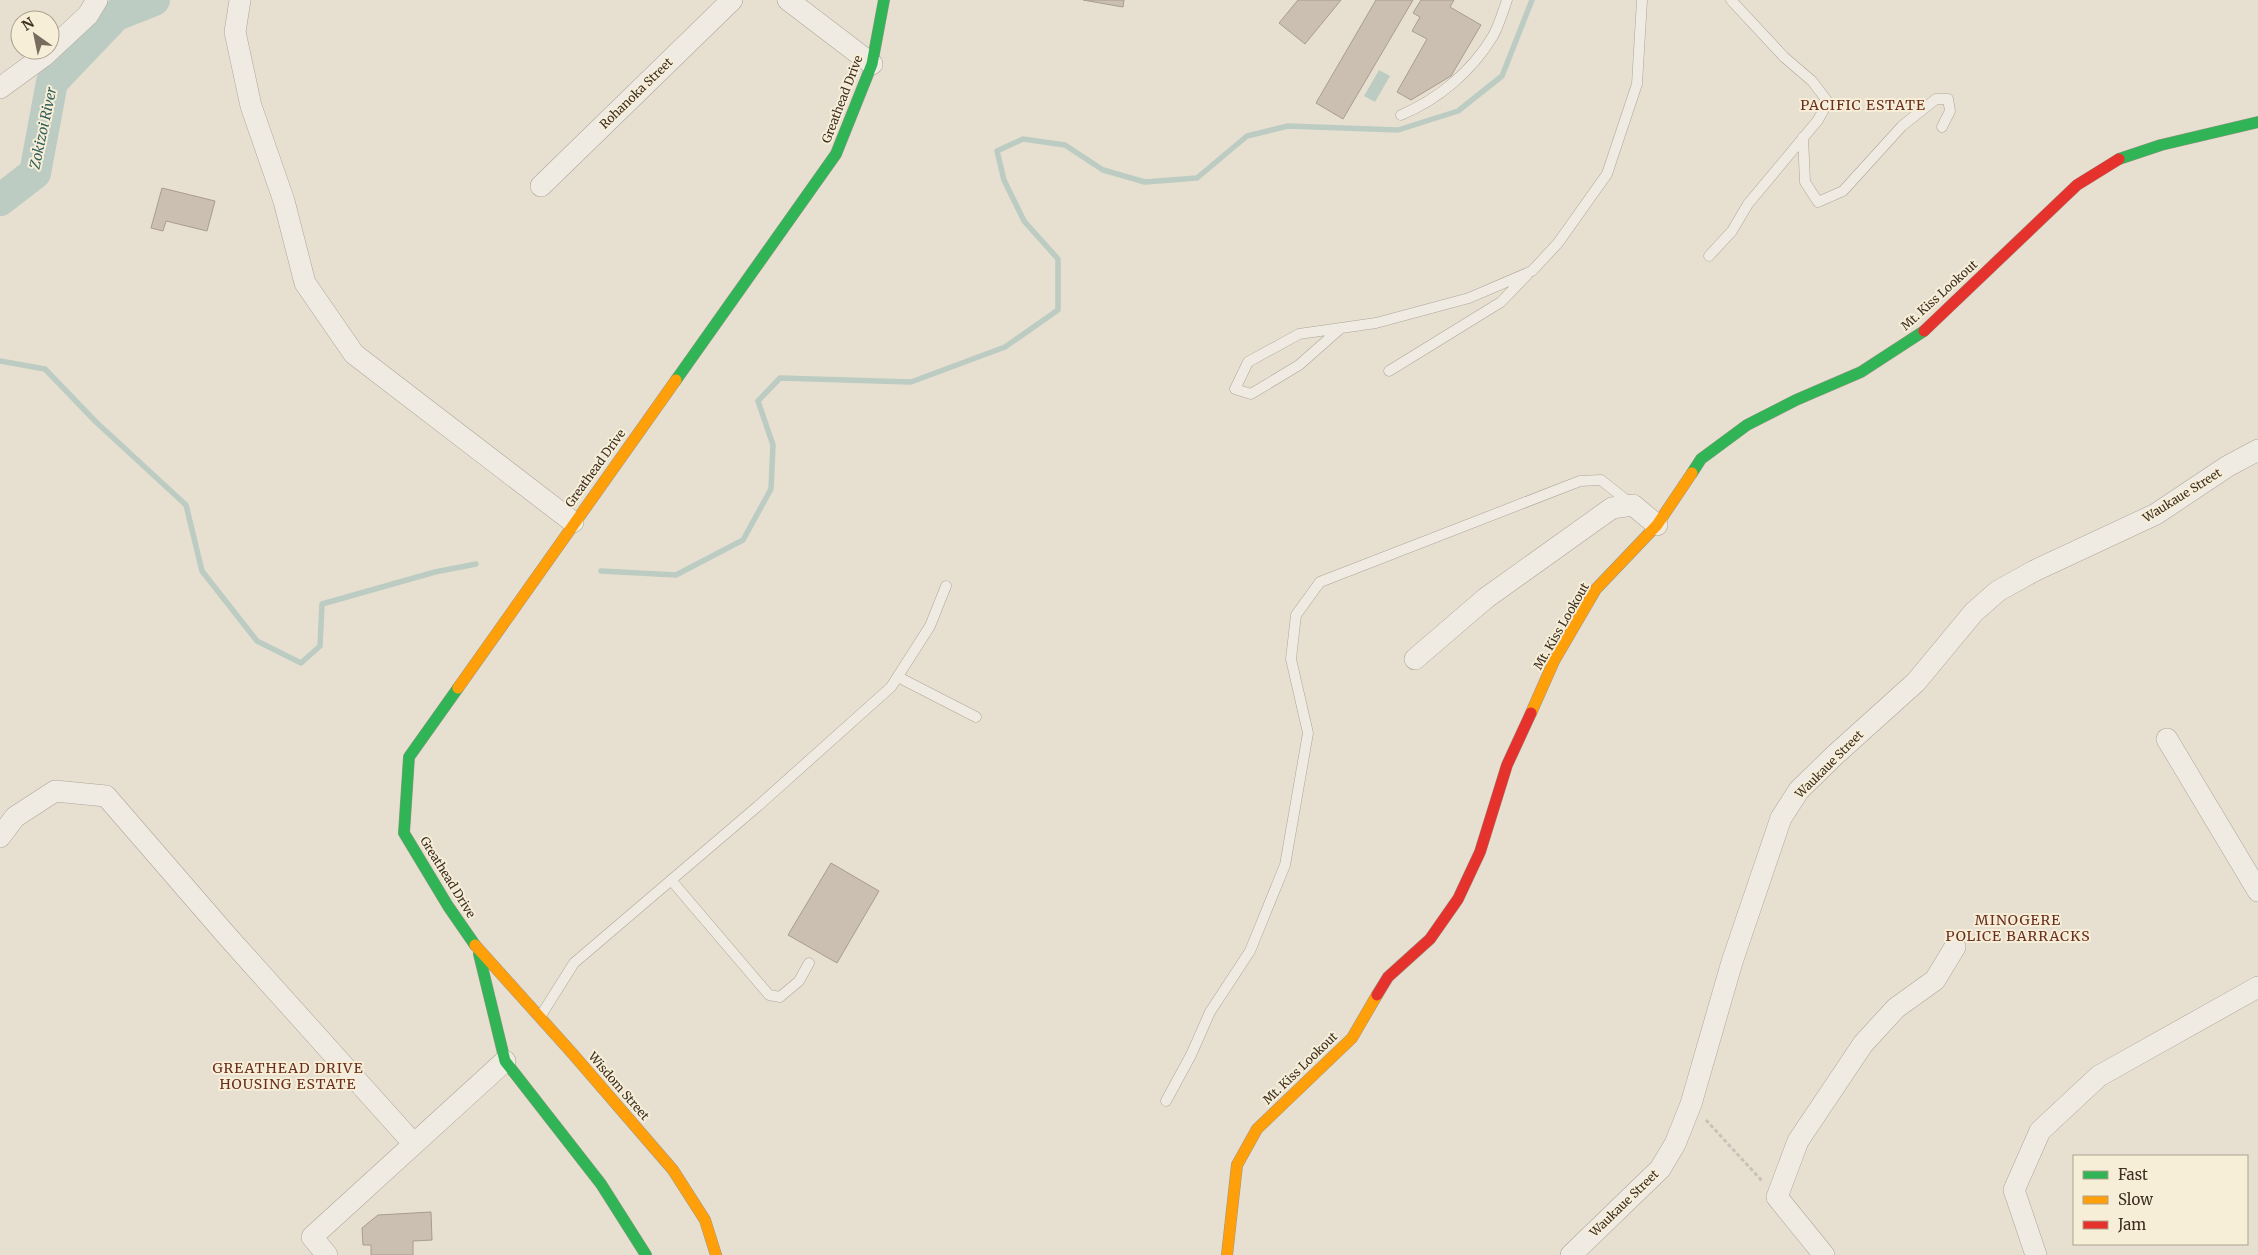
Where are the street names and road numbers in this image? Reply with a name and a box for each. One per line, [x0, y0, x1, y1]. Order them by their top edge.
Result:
street label: Greathead Drive [818, 53, 866, 145]
street label: Rohanoka Street [596, 54, 676, 132]
street label: Mt. Kiss Lookout [1898, 257, 1980, 333]
street label: Greathead Drive [562, 426, 628, 510]
street label: Waukaue Street [2139, 465, 2224, 526]
street label: Mt. Kiss Lookout [1530, 580, 1592, 672]
street label: Waukaue Street [1791, 727, 1866, 802]
street label: Greathead Drive [417, 834, 479, 920]
street label: Mt. Kiss Lookout [1260, 1029, 1340, 1107]
street label: Wisdom Street [585, 1048, 653, 1123]
street label: Waukaue Street [1586, 1166, 1662, 1240]

